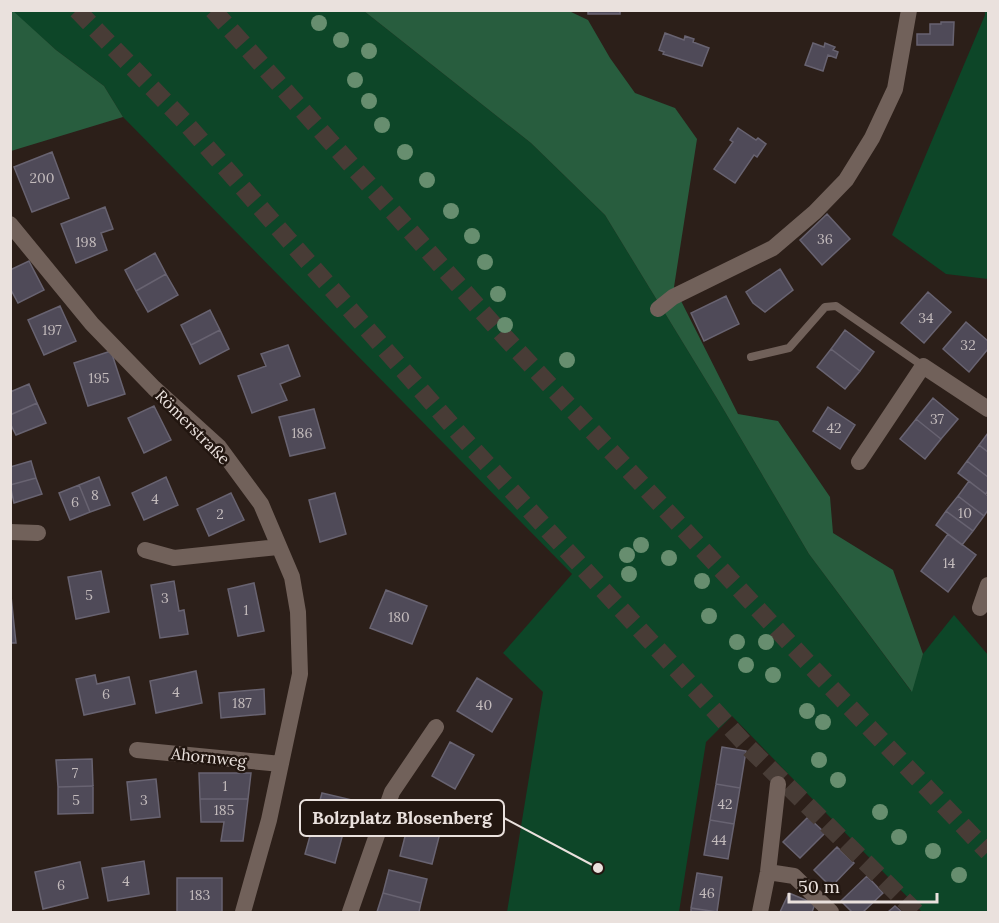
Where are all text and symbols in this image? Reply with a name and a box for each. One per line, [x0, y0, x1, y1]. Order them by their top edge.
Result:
house number: 200 [30, 169, 54, 187]
house number: 36 [817, 230, 833, 248]
house number: 198 [75, 233, 97, 251]
house number: 34 [918, 309, 934, 327]
house number: 197 [42, 321, 62, 339]
house number: 32 [960, 336, 976, 354]
house number: 195 [89, 369, 109, 387]
street label: Römerstraße [151, 385, 235, 469]
house number: 37 [930, 410, 945, 428]
house number: 42 [826, 419, 842, 437]
house number: 186 [291, 424, 313, 442]
house number: 8 [91, 486, 99, 504]
house number: 4 [151, 490, 159, 508]
house number: 6 [71, 493, 79, 511]
house number: 10 [958, 504, 972, 522]
house number: 2 [216, 505, 224, 523]
house number: 14 [943, 554, 956, 572]
house number: 5 [85, 586, 93, 604]
house number: 3 [161, 589, 169, 607]
house number: 1 [243, 601, 249, 619]
house number: 180 [388, 608, 410, 626]
house number: 4 [172, 683, 180, 701]
house number: 6 [102, 685, 110, 703]
house number: 187 [232, 694, 252, 712]
house number: 40 [476, 696, 492, 714]
street label: Ahornweg [169, 743, 249, 771]
house number: 7 [72, 764, 79, 782]
house number: 1 [222, 777, 228, 795]
house number: 5 [72, 791, 80, 809]
house number: 3 [140, 791, 148, 809]
house number: 42 [717, 795, 733, 813]
callout: Bolzplatz Blosenberg [300, 800, 504, 836]
house number: 185 [214, 801, 234, 819]
text: Bolzplatz Blosenberg [312, 806, 493, 829]
house number: 44 [711, 831, 727, 849]
scale bar [789, 866, 938, 904]
house number: 4 [122, 872, 130, 890]
text: 50 m [798, 875, 840, 898]
house number: 6 [57, 876, 65, 894]
house number: 46 [699, 884, 715, 902]
house number: 183 [190, 886, 211, 904]

